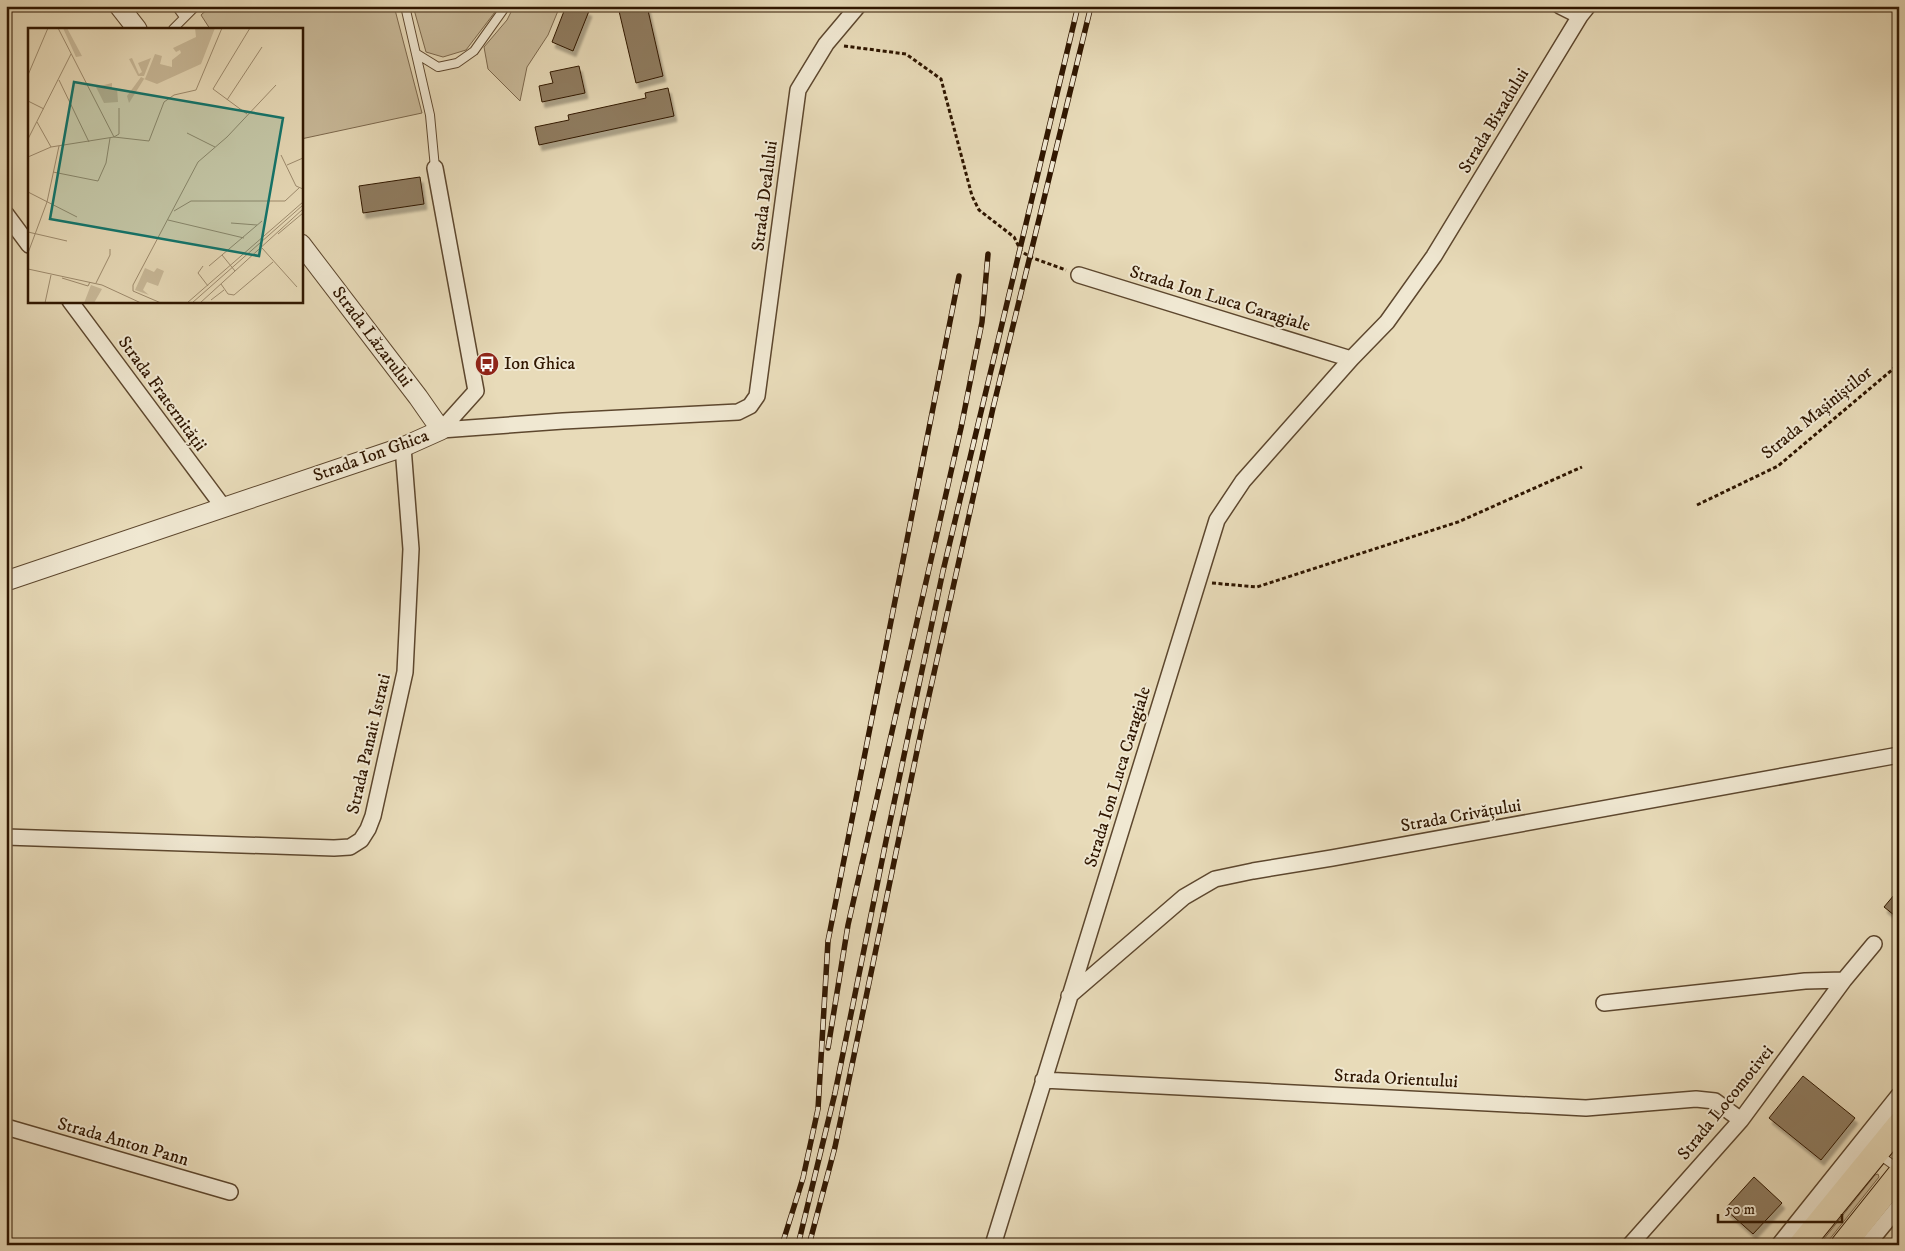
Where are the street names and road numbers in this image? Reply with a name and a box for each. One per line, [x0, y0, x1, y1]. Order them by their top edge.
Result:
street label: Strada Bixadului [1454, 64, 1534, 178]
street label: Strada Dealului [747, 139, 783, 253]
street label: Strada Ion Luca Caragiale [1127, 261, 1313, 337]
street label: Strada Lăzarului [327, 282, 417, 392]
street label: Strada Fraternității [113, 332, 211, 456]
street label: Strada Mașiniștilor [1757, 361, 1877, 464]
street label: Strada Ion Ghica [310, 425, 432, 487]
street label: Strada Panait Istrati [342, 672, 396, 816]
street label: Strada Ion Luca Caragiale [1080, 684, 1156, 870]
street label: Strada Crivățului [1399, 795, 1523, 837]
street label: Strada Locomotivei [1673, 1041, 1779, 1165]
street label: Strada Orientului [1333, 1065, 1459, 1093]
street label: Strada Anton Pann [55, 1113, 192, 1171]

